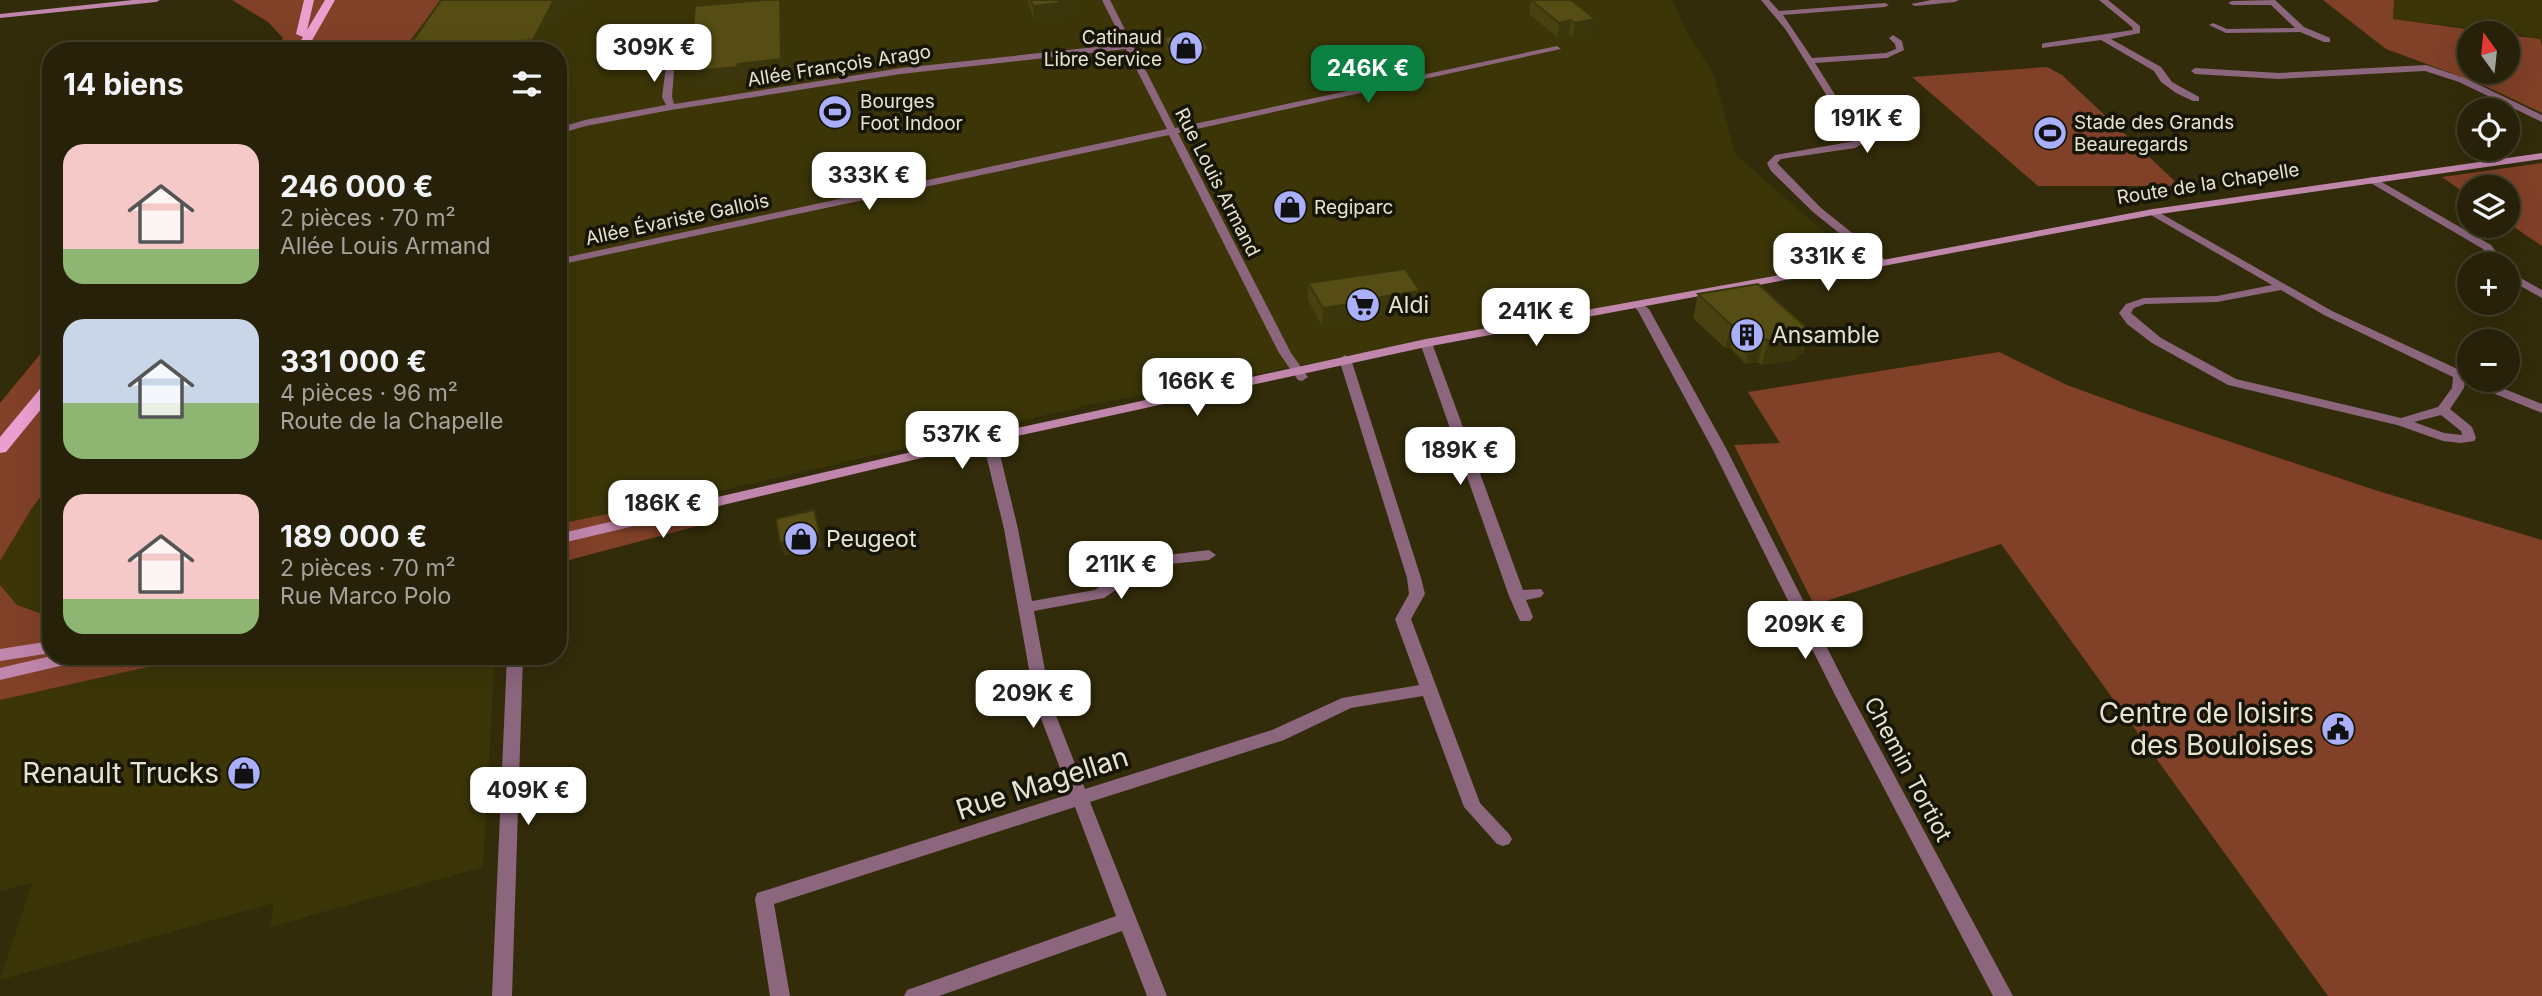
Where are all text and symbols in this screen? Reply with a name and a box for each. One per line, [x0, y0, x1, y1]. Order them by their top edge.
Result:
north arrow [2457, 21, 2520, 84]
map controls [2457, 21, 2520, 392]
pin: 309K € [597, 24, 711, 84]
place label: Catinaud Libre Service [1044, 26, 1162, 71]
shop icon: Catinaud Libre Service [1167, 29, 1205, 67]
text: 309K € [612, 33, 696, 61]
street label: Allée François Arago [746, 40, 933, 91]
pin: 246K € [1311, 46, 1425, 105]
text: 246K € [1327, 54, 1409, 82]
icon: filters [508, 65, 546, 103]
text: 14 biens [63, 66, 184, 102]
place label: Bourges Foot Indoor [860, 90, 963, 135]
sports icon: Bourges Foot Indoor [816, 93, 854, 131]
pin: 191K € [1810, 96, 1924, 155]
button: locate [2457, 98, 2520, 161]
street label: Rue Louis Armand [1170, 104, 1265, 260]
text: 191K € [1831, 104, 1903, 132]
place label: Stade des Grands Beauregards [2074, 111, 2234, 156]
sports icon: Stade des Grands Beauregards [2031, 114, 2069, 152]
pin: 333K € [812, 152, 926, 212]
street label: Route de la Chapelle [2115, 158, 2301, 209]
text: 333K € [828, 161, 910, 189]
text: 246 000 € [280, 168, 434, 204]
icon: home [119, 172, 203, 256]
button: layers [2457, 175, 2520, 238]
street label: Allée Évariste Gallois [583, 188, 771, 250]
shop icon: Regiparc [1271, 188, 1309, 226]
place label: Regiparc [1314, 196, 1393, 219]
text: 2 pièces · 70 m² [280, 204, 456, 232]
text: Allée Louis Armand [280, 232, 491, 260]
pin: 331K € [1771, 233, 1885, 293]
text: 331K € [1789, 242, 1867, 270]
button: + [2457, 252, 2520, 315]
supermarket icon: Aldi [1344, 286, 1382, 324]
pin: 241K € [1479, 288, 1593, 348]
place label: Aldi [1388, 291, 1429, 319]
text: 241K € [1498, 297, 1574, 325]
building icon: Ansamble [1728, 316, 1766, 354]
place label: Ansamble [1772, 321, 1880, 349]
button: − [2457, 329, 2520, 392]
text: 331 000 € [280, 343, 427, 379]
icon: home [119, 347, 203, 431]
pin: 166K € [1140, 358, 1254, 418]
text: 166K € [1158, 367, 1236, 395]
text: 4 pièces · 96 m² [280, 379, 458, 407]
text: Route de la Chapelle [280, 407, 503, 435]
pin: 537K € [905, 412, 1019, 471]
text: 537K € [922, 420, 1002, 448]
pin: 189K € [1403, 428, 1517, 487]
text: 189K € [1421, 436, 1499, 464]
pin: 186K € [606, 480, 720, 540]
text: 186K € [624, 489, 702, 517]
text: 189 000 € [280, 518, 427, 554]
shop icon: Peugeot [782, 520, 820, 558]
icon: home [119, 522, 203, 606]
place label: Peugeot [826, 525, 917, 553]
pin: 211K € [1064, 542, 1178, 601]
text: 211K € [1085, 550, 1157, 578]
text: 2 pièces · 70 m² [280, 554, 456, 582]
text: Rue Marco Polo [280, 582, 451, 610]
pin: 209K € [1748, 602, 1862, 661]
text: 209K € [1764, 610, 1846, 638]
pin: 209K € [976, 670, 1090, 730]
text: 209K € [992, 679, 1074, 707]
street label: Chemin Tortiot [1858, 692, 1958, 847]
place label: Centre de loisirs des Bouloises [2099, 696, 2314, 762]
public building icon: Centre de loisirs des Bouloises [2319, 710, 2357, 748]
street label: Rue Magellan [952, 739, 1132, 827]
shop icon: Renault Trucks [225, 754, 263, 792]
place label: Renault Trucks [22, 756, 219, 790]
pin: 409K € [471, 768, 585, 827]
text: 409K € [486, 776, 570, 804]

